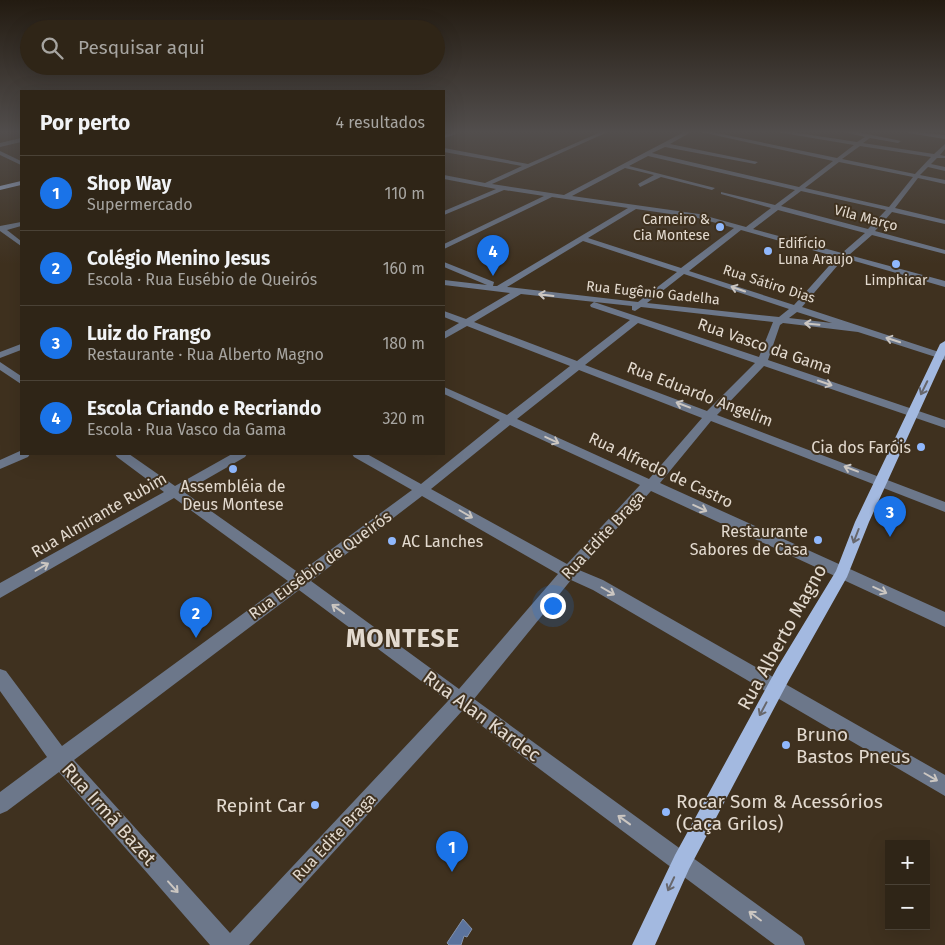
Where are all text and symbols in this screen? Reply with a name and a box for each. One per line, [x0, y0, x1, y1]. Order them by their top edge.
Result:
search box [20, 20, 445, 75]
icon: search [38, 34, 66, 62]
text: Pesquisar aqui [78, 36, 205, 59]
text: Por perto [40, 110, 130, 136]
text: 4 resultados [336, 113, 425, 132]
text: Shop Way [87, 172, 171, 195]
text: 1 [52, 184, 60, 203]
text: 110 m [384, 184, 425, 203]
text: Supermercado [87, 195, 193, 214]
street label: Vila Março [832, 201, 900, 235]
place label: Carneiro & Cia Montese [633, 211, 710, 244]
marker: Carneiro & Cia Montese [714, 221, 726, 233]
pin: 4 [477, 235, 509, 276]
place label: Edifício Luna Araujo [778, 235, 853, 268]
marker: Edifício Luna Araujo [762, 245, 774, 257]
text: Colégio Menino Jesus [87, 247, 270, 270]
marker: Limphicar [890, 258, 902, 270]
text: 2 [52, 259, 60, 278]
text: 160 m [383, 259, 425, 278]
street label: Rua Sátiro Dias [721, 261, 818, 307]
text: Escola · Rua Eusébio de Queirós [87, 270, 317, 289]
place label: Limphicar [865, 272, 928, 289]
street label: Rua Eugênio Gadelha [585, 278, 721, 308]
one-way arrow [731, 283, 747, 293]
one-way arrow [538, 290, 554, 300]
street label: Rua Vasco da Gama [695, 314, 835, 378]
one-way arrow [804, 319, 820, 329]
text: Luiz do Frango [87, 322, 211, 345]
text: 3 [52, 334, 60, 353]
text: 180 m [382, 334, 425, 353]
one-way arrow [885, 334, 901, 344]
text: Restaurante · Rua Alberto Magno [87, 345, 324, 364]
street label: Rua Eduardo Angelim [624, 357, 776, 431]
one-way arrow [817, 379, 833, 389]
one-way arrow [918, 380, 928, 395]
text: Escola Criando e Recriando [87, 397, 321, 420]
one-way arrow [676, 400, 691, 409]
text: 4 [51, 409, 61, 428]
text: 320 m [382, 409, 425, 428]
text: Escola · Rua Vasco da Gama [87, 420, 286, 439]
street label: Rua Alfredo de Castro [586, 428, 736, 512]
one-way arrow [544, 436, 559, 445]
place label: Cia dos Faróis [811, 438, 911, 457]
marker: Cia dos Faróis [915, 441, 927, 453]
marker: Assembléia de Deus Montese [227, 463, 239, 475]
one-way arrow [844, 464, 859, 474]
street label: Rua Almirante Rubim [28, 469, 170, 561]
place label: Assembléia de Deus Montese [181, 477, 285, 514]
street label: Rua Edite Braga [557, 487, 649, 583]
pin: 3 [874, 496, 906, 537]
one-way arrow [692, 503, 707, 513]
street label: Rua Eusébio de Queirós [245, 507, 395, 623]
one-way arrow [458, 509, 472, 519]
place label: Restaurante Sabores de Casa [690, 522, 808, 559]
one-way arrow [851, 528, 860, 543]
place label: AC Lanches [402, 532, 483, 551]
marker: Restaurante Sabores de Casa [812, 534, 824, 546]
marker: AC Lanches [386, 535, 398, 547]
street label: Rua Alberto Magno [732, 560, 832, 714]
one-way arrow [35, 562, 50, 572]
one-way arrow [601, 586, 615, 596]
one-way arrow [872, 586, 887, 595]
your location [540, 593, 566, 619]
pin: 2 [180, 597, 212, 638]
one-way arrow [331, 604, 345, 614]
district label: MONTESE [346, 624, 460, 654]
street label: Rua Alan Kardec [419, 666, 545, 766]
one-way arrow [758, 702, 768, 716]
place label: Bruno Bastos Pneus [796, 723, 910, 768]
marker: Bruno Bastos Pneus [780, 739, 792, 751]
street label: Rua Irmã Bazet [57, 758, 161, 870]
one-way arrow [923, 773, 937, 783]
street label: Rua Edite Braga [288, 789, 380, 885]
place label: Rocar Som & Acessórios (Caça Grilos) [676, 790, 883, 835]
place label: Repint Car [216, 794, 306, 817]
marker: Repint Car [309, 799, 321, 811]
marker: Rocar Som & Acessórios (Caça Grilos) [660, 806, 672, 818]
one-way arrow [618, 814, 631, 825]
pin: 1 [436, 831, 468, 872]
map controls [885, 840, 930, 930]
button: + [885, 840, 930, 885]
one-way arrow [666, 876, 676, 891]
one-way arrow [168, 880, 179, 893]
button: − [885, 885, 930, 930]
one-way arrow [748, 911, 762, 921]

